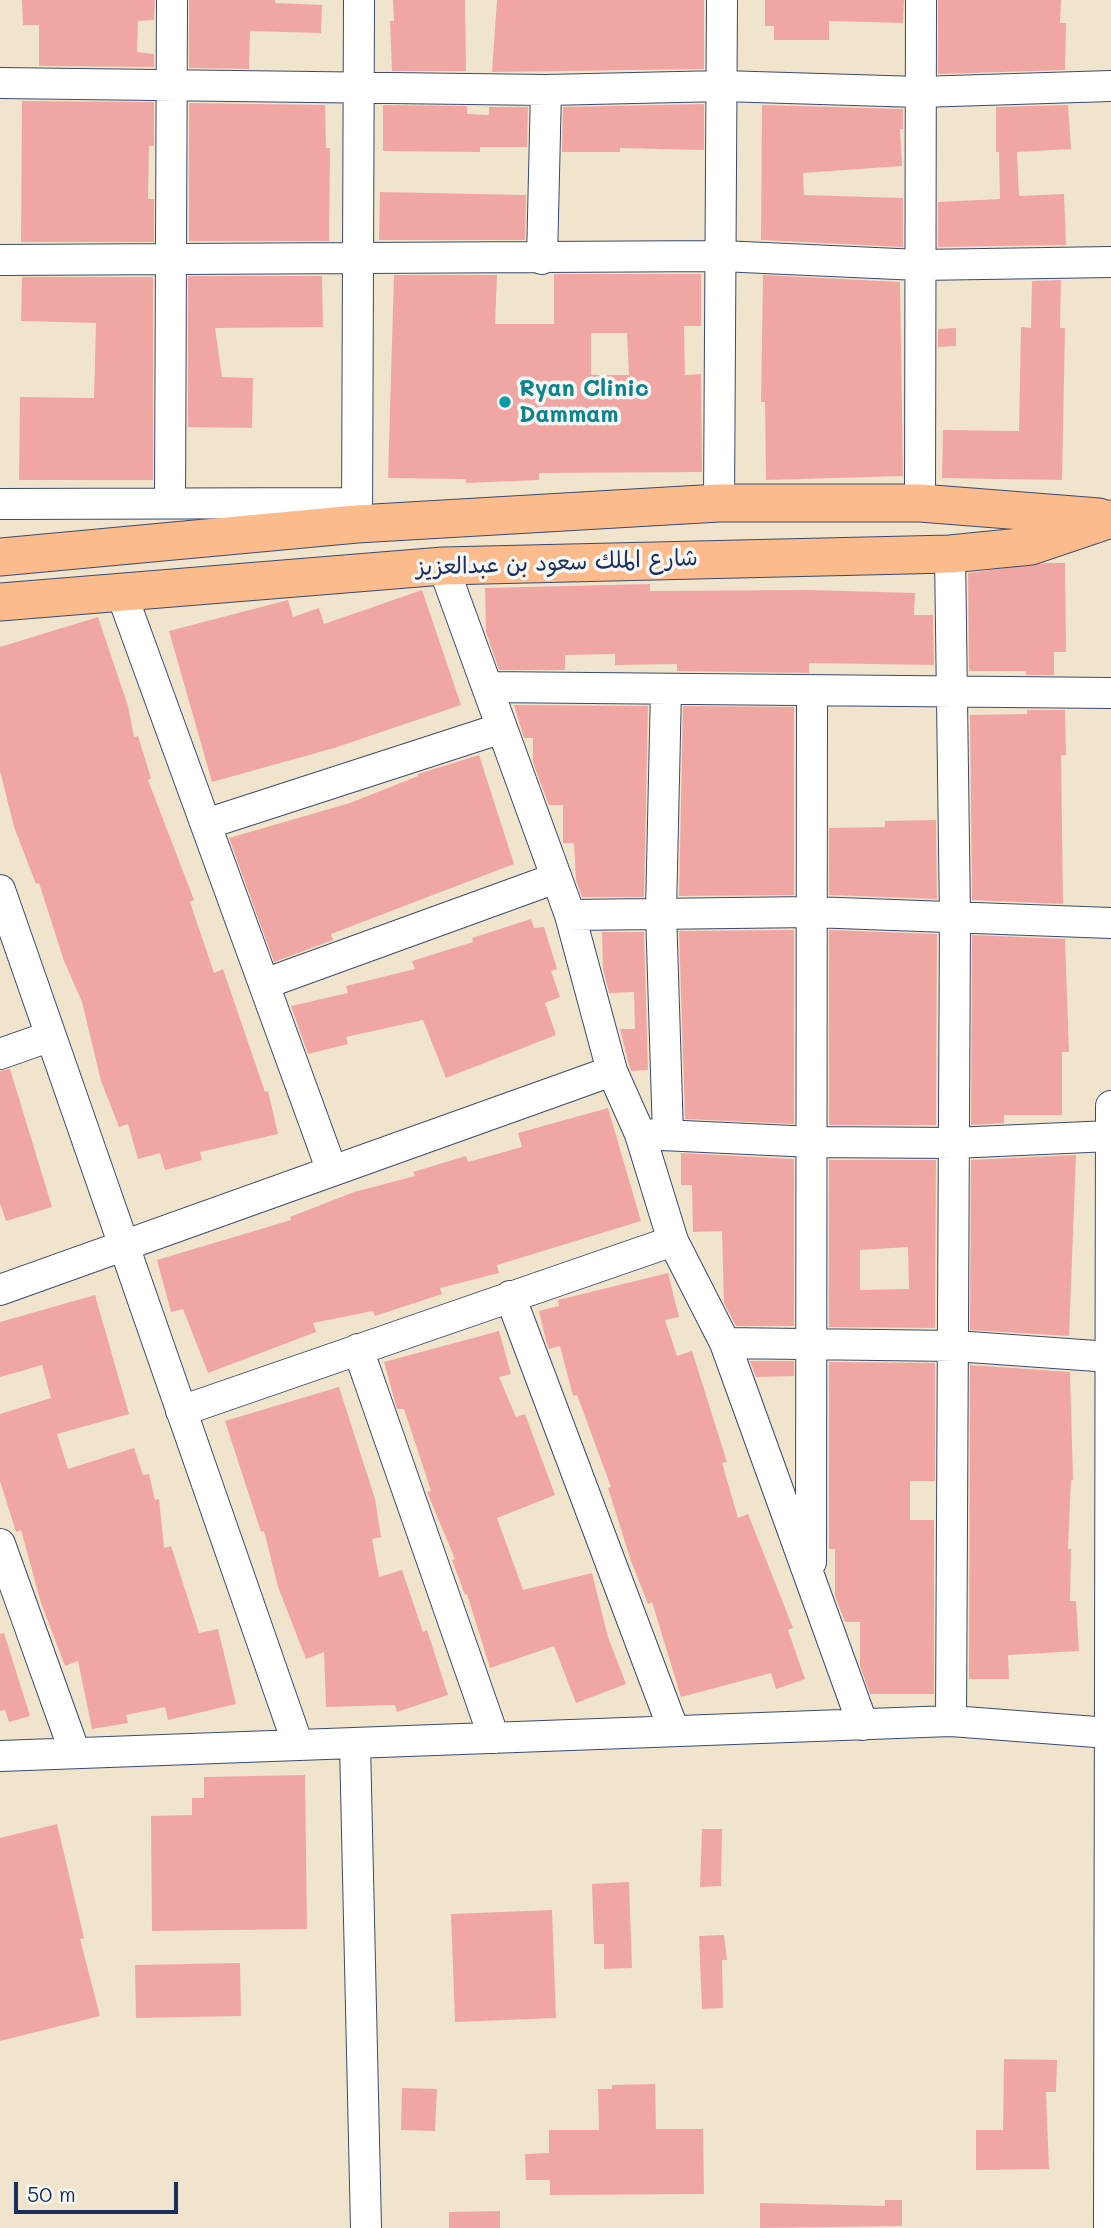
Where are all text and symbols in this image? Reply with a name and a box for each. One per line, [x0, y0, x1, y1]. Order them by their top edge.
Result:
place label: Ryan Clinic Dammam [519, 375, 649, 429]
marker: Ryan Clinic Dammam [497, 394, 513, 410]
street label: شارع الملك سعود بن عبدالعزيز [416, 544, 698, 582]
scale bar [18, 2168, 182, 2212]
text: 50 m [27, 2180, 76, 2207]

